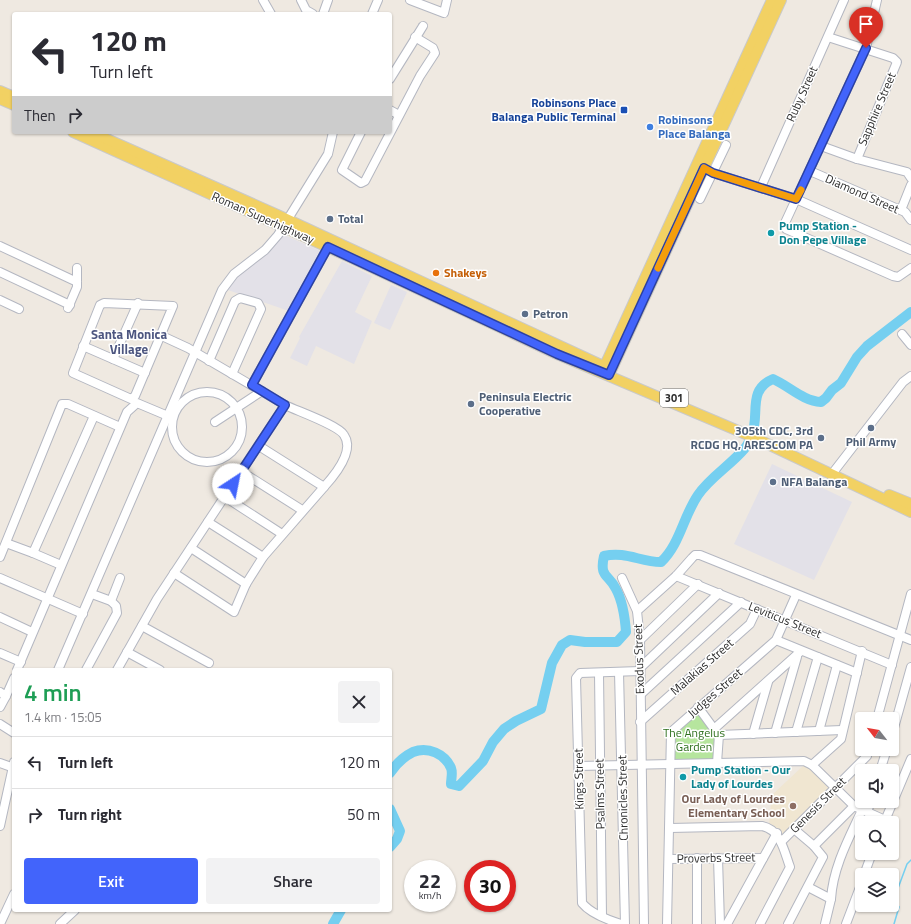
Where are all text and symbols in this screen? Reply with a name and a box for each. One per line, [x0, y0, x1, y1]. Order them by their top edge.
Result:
pin [849, 7.0, 883, 48]
icon: arrive [855, 13, 877, 35]
text: 120 m [90, 19, 167, 62]
icon: left [24, 28, 76, 80]
text: Turn left [90, 58, 153, 85]
street label: Ruby Street [781, 62, 823, 125]
street label: Sapphire Street [853, 69, 901, 148]
place label: Robinsons Place Balanga Public Terminal [492, 93, 616, 126]
text: Then [24, 104, 56, 127]
icon: right [64, 104, 86, 126]
marker: Robinsons Place Balanga Public Terminal [619, 105, 629, 115]
place label: Robinsons Place Balanga [658, 110, 731, 143]
marker: Robinsons Place Balanga [645, 122, 655, 132]
street label: Diamond Street [822, 169, 903, 219]
street label: Roman Superhighway [209, 186, 318, 249]
place label: Total [338, 209, 364, 228]
marker: Total [325, 214, 335, 224]
place label: Pump Station - Don Pepe Village [779, 216, 866, 249]
marker: Pump Station - Don Pepe Village [766, 228, 776, 238]
place label: Shakeys [444, 263, 487, 282]
marker: Shakeys [431, 268, 441, 278]
place label: Petron [533, 304, 568, 323]
marker: Petron [520, 309, 530, 319]
district label: Santa Monica Village [91, 324, 167, 359]
place label: Peninsula Electric Cooperative [479, 387, 572, 420]
road number: 301 [660, 389, 688, 407]
marker: Peninsula Electric Cooperative [466, 399, 476, 409]
place label: 305th CDC, 3rd RCDG HQ, ARESCOM PA [691, 421, 814, 454]
marker: Phil Army [866, 423, 876, 433]
place label: Phil Army [846, 432, 896, 451]
marker: 305th CDC, 3rd RCDG HQ, ARESCOM PA [816, 433, 826, 443]
position arrow [212, 463, 254, 505]
place label: NFA Balanga [781, 472, 847, 491]
marker: NFA Balanga [768, 477, 778, 487]
street label: Leviticus Street [746, 596, 825, 643]
street label: Exodus Street [628, 623, 649, 694]
street label: Malakias Street [666, 633, 738, 700]
street label: Judges Street [683, 663, 747, 722]
text: 4 min [24, 674, 82, 710]
button: close [338, 681, 380, 723]
text: 1.4 km · 15:05 [24, 707, 102, 727]
north arrow [855, 712, 899, 756]
map controls [855, 712, 899, 912]
park label: The Angelus Garden [663, 723, 725, 756]
street label: Kings Street [568, 747, 589, 810]
text: Turn left [58, 751, 113, 774]
text: 120 m [339, 751, 380, 774]
icon: left [24, 752, 46, 774]
street label: Chronicles Street [612, 754, 633, 841]
street label: Psalms Street [589, 758, 610, 830]
place label: Pump Station - Our Lady of Lourdes [691, 760, 791, 793]
button: sound [855, 764, 899, 808]
street label: Genesis Street [785, 771, 851, 837]
marker: Pump Station - Our Lady of Lourdes [678, 772, 688, 782]
place label: Our Lady of Lourdes Elementary School [682, 789, 785, 822]
marker: Our Lady of Lourdes Elementary School [788, 801, 798, 811]
text: Turn right [58, 803, 122, 826]
text: 50 m [347, 803, 380, 826]
icon: right [24, 804, 46, 826]
button: search [855, 816, 899, 860]
street label: Proverbs Street [676, 847, 756, 868]
button: Exit [24, 858, 198, 904]
button: Share [206, 858, 380, 904]
speed limit sign: 30 [464, 860, 516, 912]
text: 22 [419, 865, 441, 896]
button: layers [855, 868, 899, 912]
text: km/h [419, 888, 441, 903]

